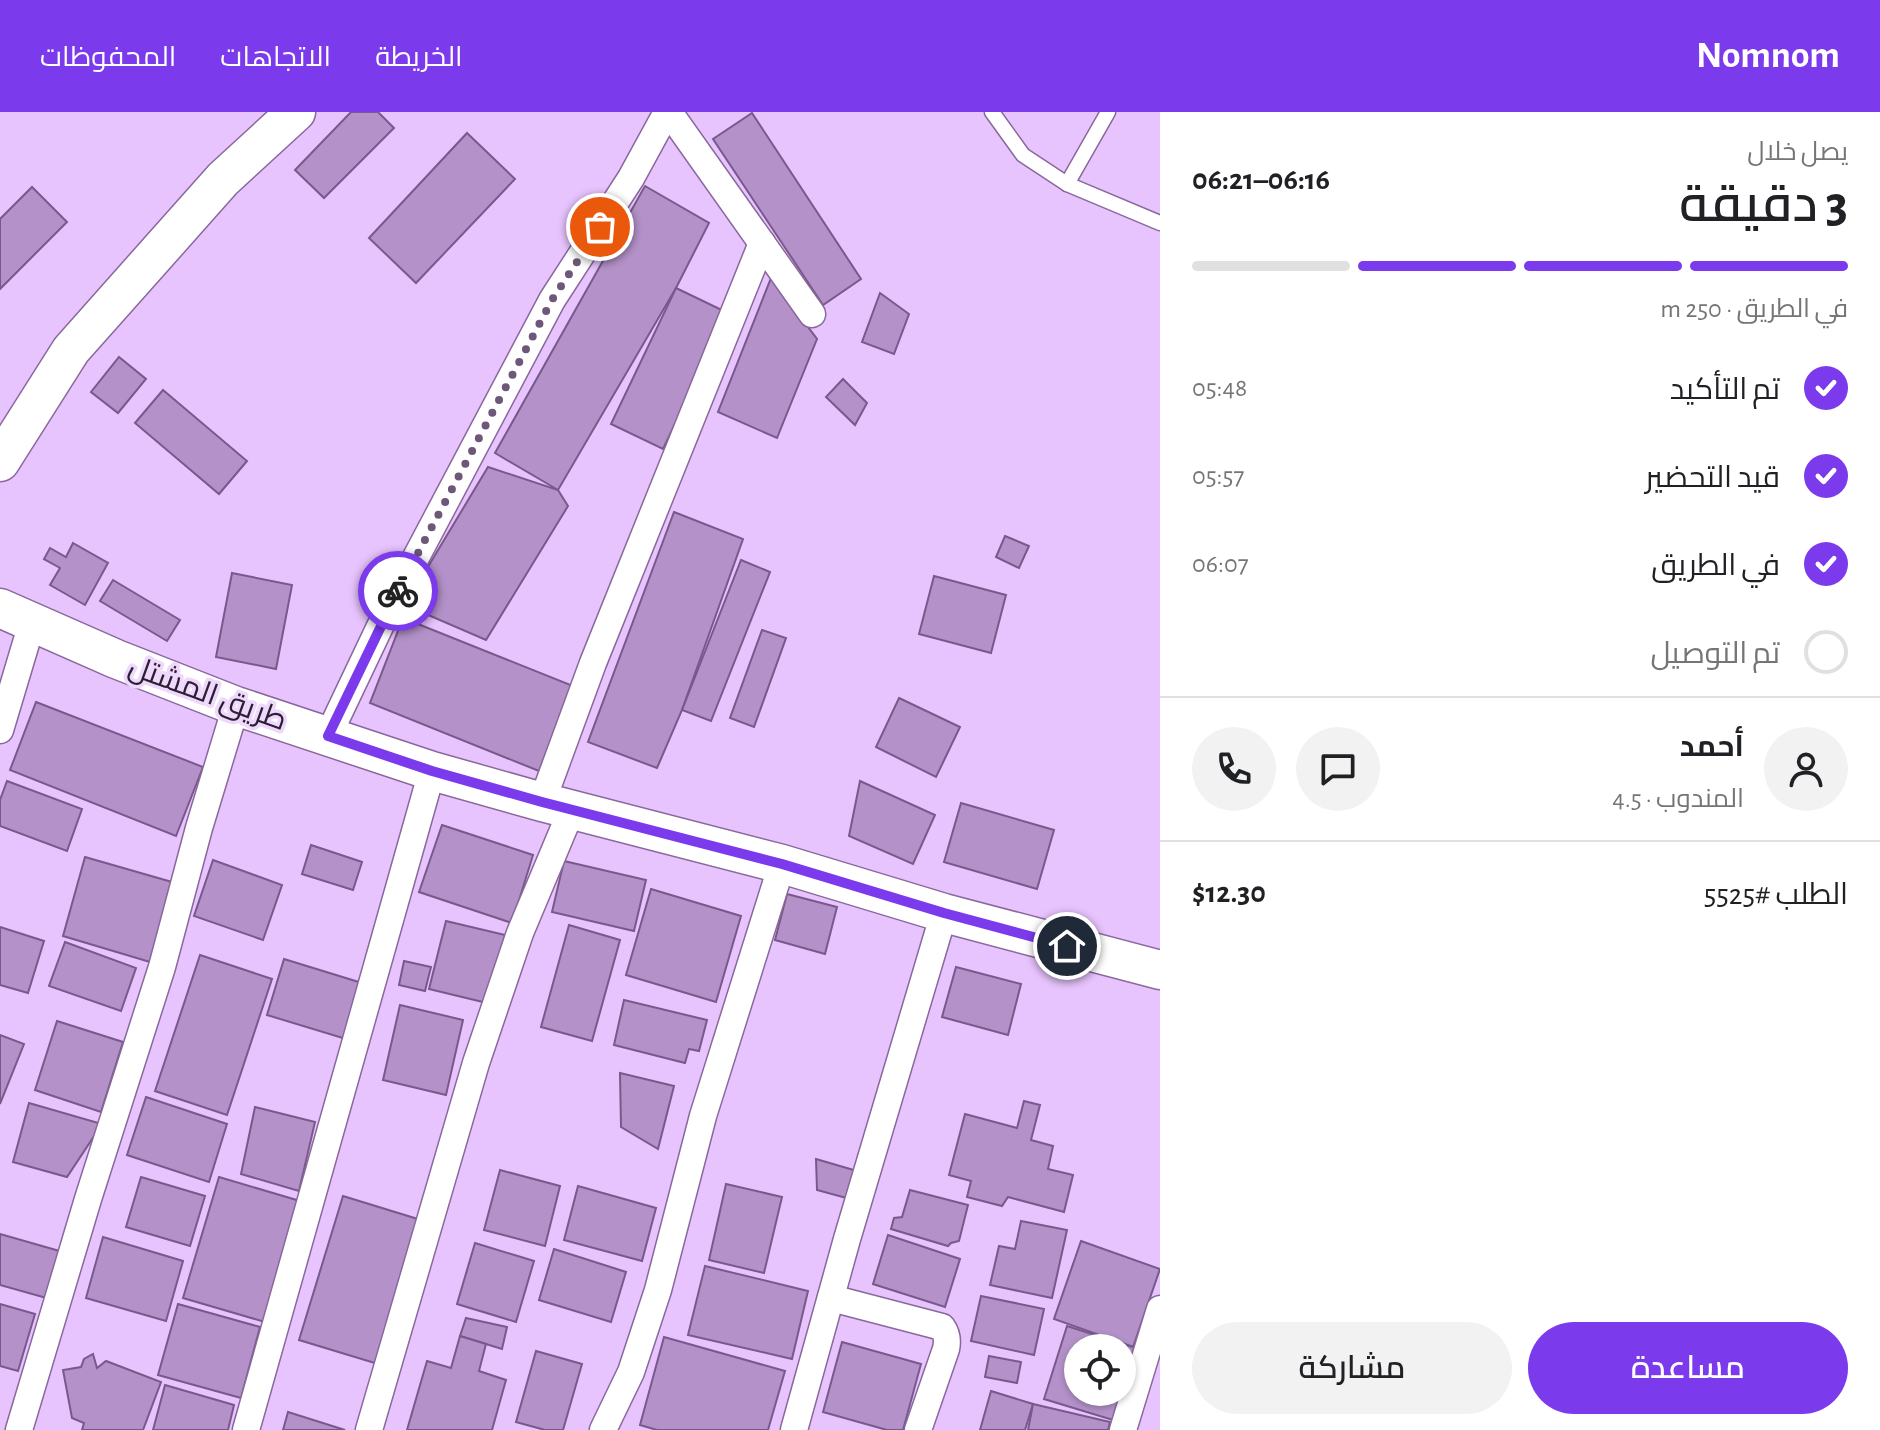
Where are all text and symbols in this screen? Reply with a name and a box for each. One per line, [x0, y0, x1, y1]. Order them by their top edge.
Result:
text: Nomnom [1696, 37, 1840, 75]
text: المحفوظات [40, 44, 176, 72]
text: الاتجاهات [220, 44, 331, 72]
text: الخريطة [375, 44, 463, 72]
text: يصل خلال [1747, 139, 1848, 165]
text: 06:16–06:21 [1192, 165, 1330, 195]
text: 3 دقيقة [1679, 179, 1848, 231]
pin [566, 193, 634, 261]
icon: bag [578, 205, 622, 249]
text: في الطريق · 250 m [1660, 296, 1848, 322]
icon: check [1804, 366, 1848, 410]
text: 05:48 [1192, 375, 1247, 401]
text: تم التأكيد [1670, 375, 1780, 405]
icon: check [1804, 454, 1848, 498]
text: 05:57 [1192, 463, 1244, 489]
text: قيد التحضير [1645, 463, 1780, 493]
icon: check [1804, 542, 1848, 586]
courier [358, 551, 438, 631]
text: 06:07 [1192, 551, 1248, 577]
text: في الطريق [1651, 551, 1780, 581]
icon: bike [376, 569, 420, 613]
text: تم التوصيل [1650, 639, 1780, 669]
street label: طريق المشتل [124, 652, 291, 738]
button: phone [1192, 727, 1276, 811]
button: chat [1296, 727, 1380, 811]
button: person [1764, 727, 1848, 811]
text: أحمد [1680, 732, 1744, 762]
text: المندوب · 4.5 [1612, 786, 1744, 812]
text: $12.30 [1192, 878, 1266, 908]
text: الطلب #5525 [1704, 880, 1848, 910]
pin [1033, 912, 1101, 980]
icon: home [1045, 924, 1089, 968]
button: مشاركة [1192, 1322, 1512, 1414]
button: مساعدة [1528, 1322, 1848, 1414]
map controls [1064, 1334, 1136, 1406]
button: locate [1064, 1334, 1136, 1406]

